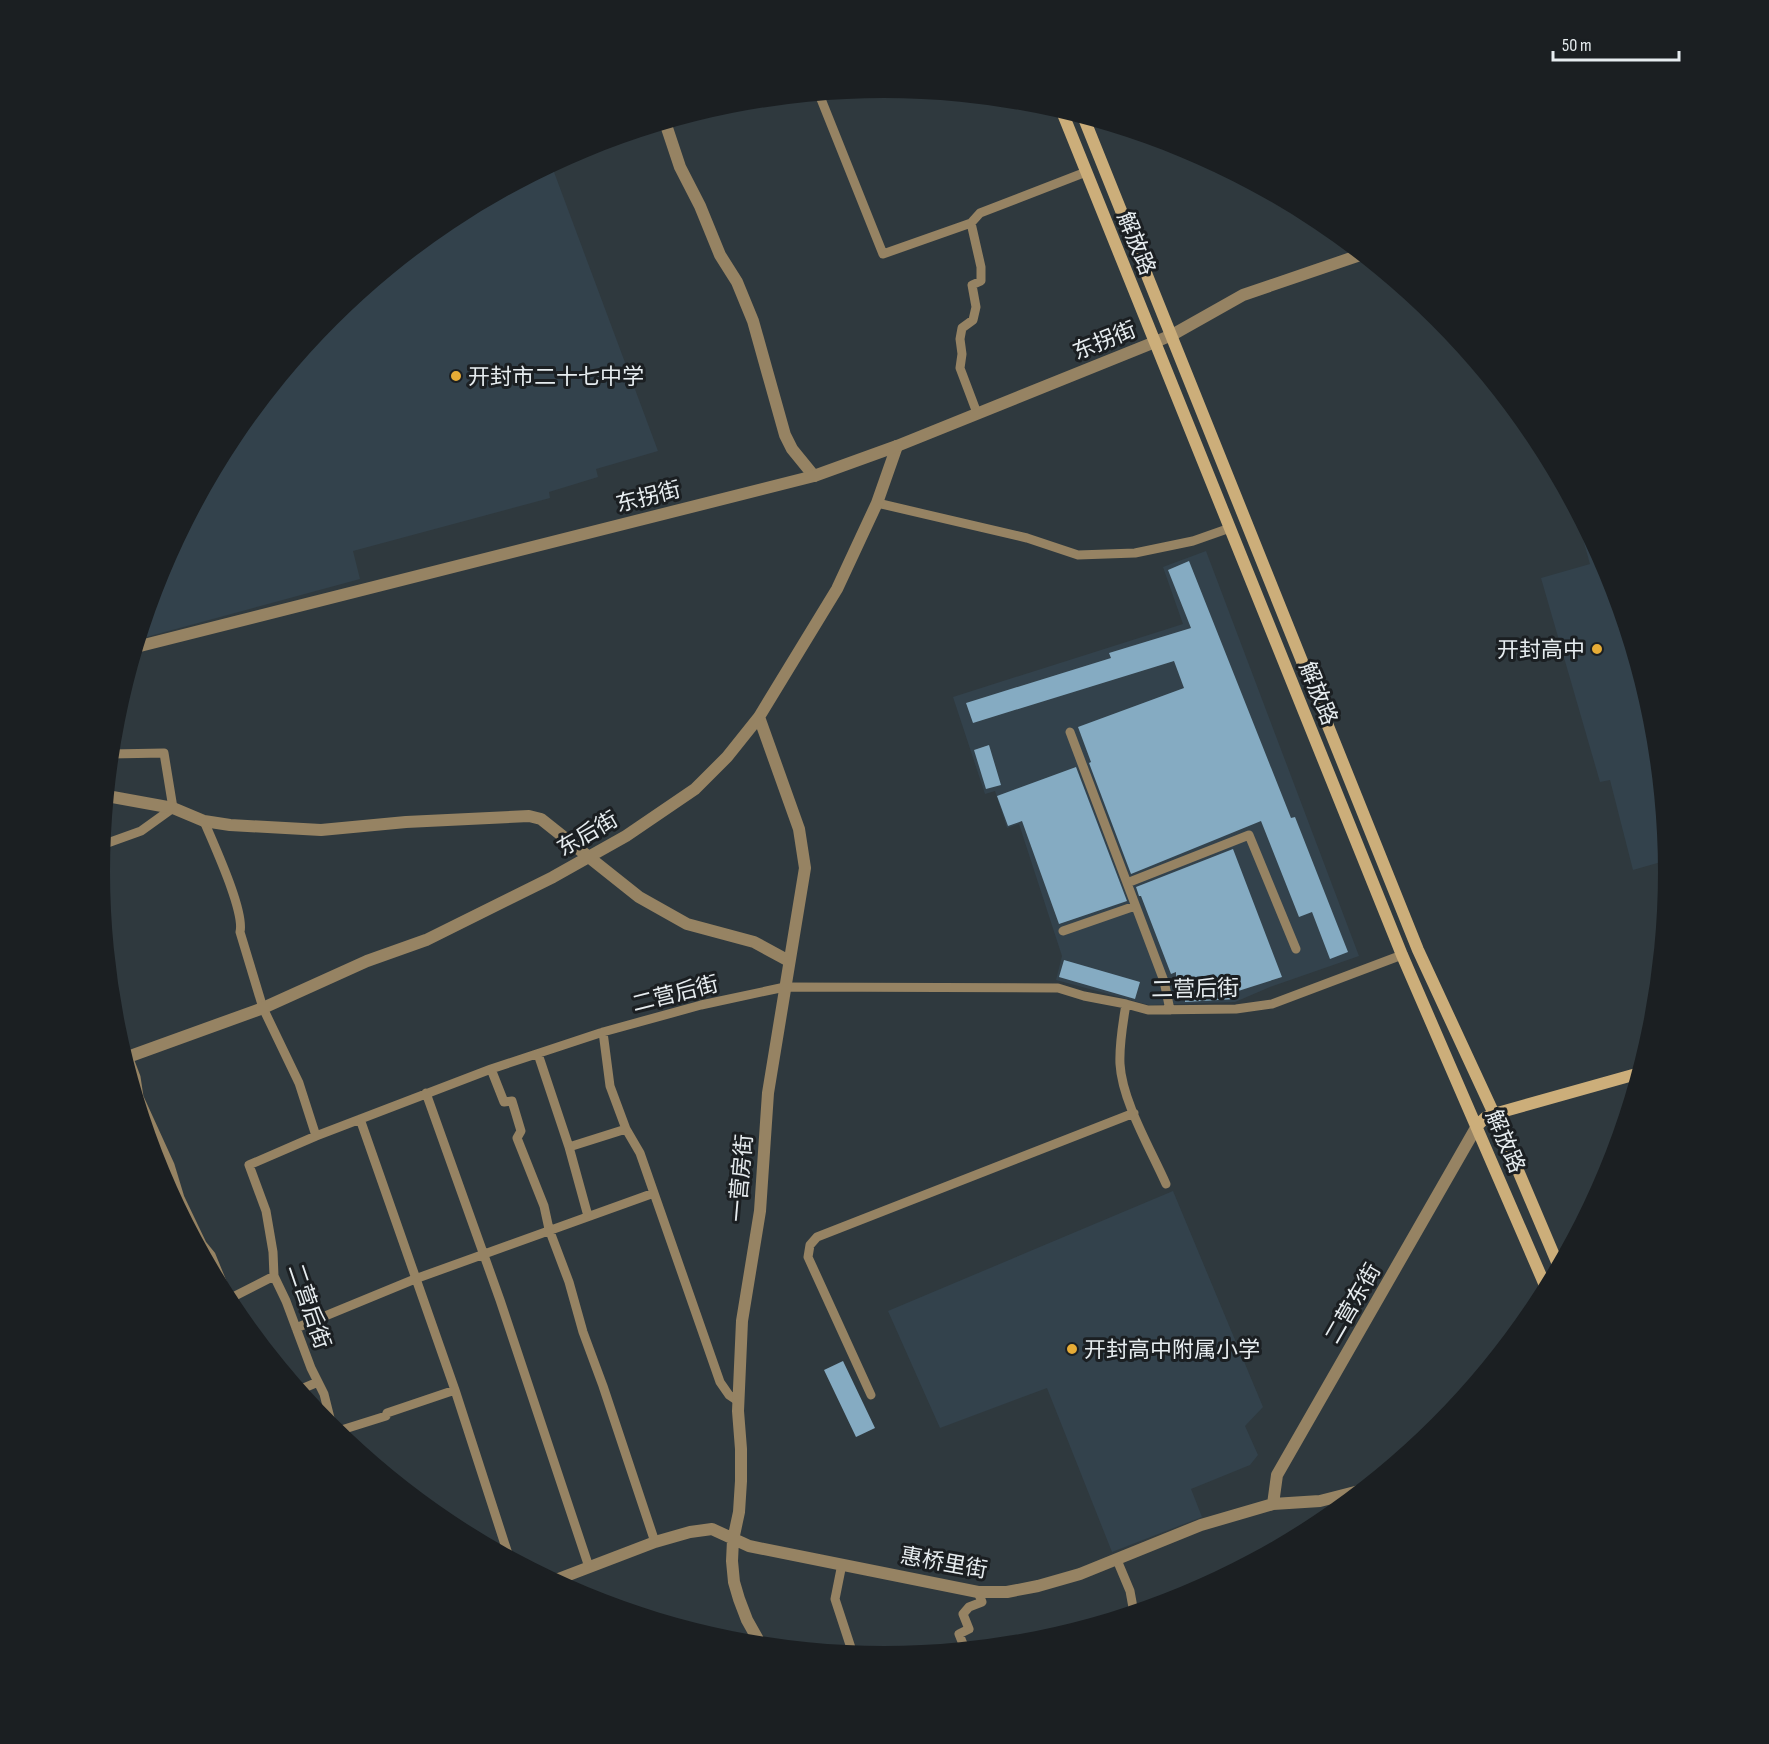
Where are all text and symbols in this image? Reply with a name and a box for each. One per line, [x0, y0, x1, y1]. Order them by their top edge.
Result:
scale bar [1553, 24, 1679, 62]
text: 50 m [1562, 35, 1592, 56]
street label: 解放路 [1111, 208, 1160, 279]
street label: 东拐街 [1069, 317, 1140, 366]
place label: 开封市二十七中学 [468, 364, 644, 391]
marker: 开封市二十七中学 [449, 369, 463, 383]
street label: 东拐街 [613, 476, 684, 519]
place label: 开封高中 [1497, 637, 1585, 664]
marker: 开封高中 [1590, 642, 1604, 656]
street label: 解放路 [1293, 658, 1342, 729]
street label: 东后街 [552, 806, 623, 862]
street label: 二营后街 [629, 971, 721, 1018]
street label: 二营后街 [1151, 975, 1239, 1004]
street label: 解放路 [1479, 1106, 1530, 1177]
street label: 一营房街 [724, 1133, 759, 1223]
street label: 二营东街 [1320, 1259, 1387, 1349]
street label: 二营后街 [281, 1260, 336, 1352]
place label: 开封高中附属小学 [1084, 1337, 1260, 1364]
marker: 开封高中附属小学 [1065, 1342, 1079, 1356]
street label: 惠桥里街 [898, 1543, 989, 1584]

